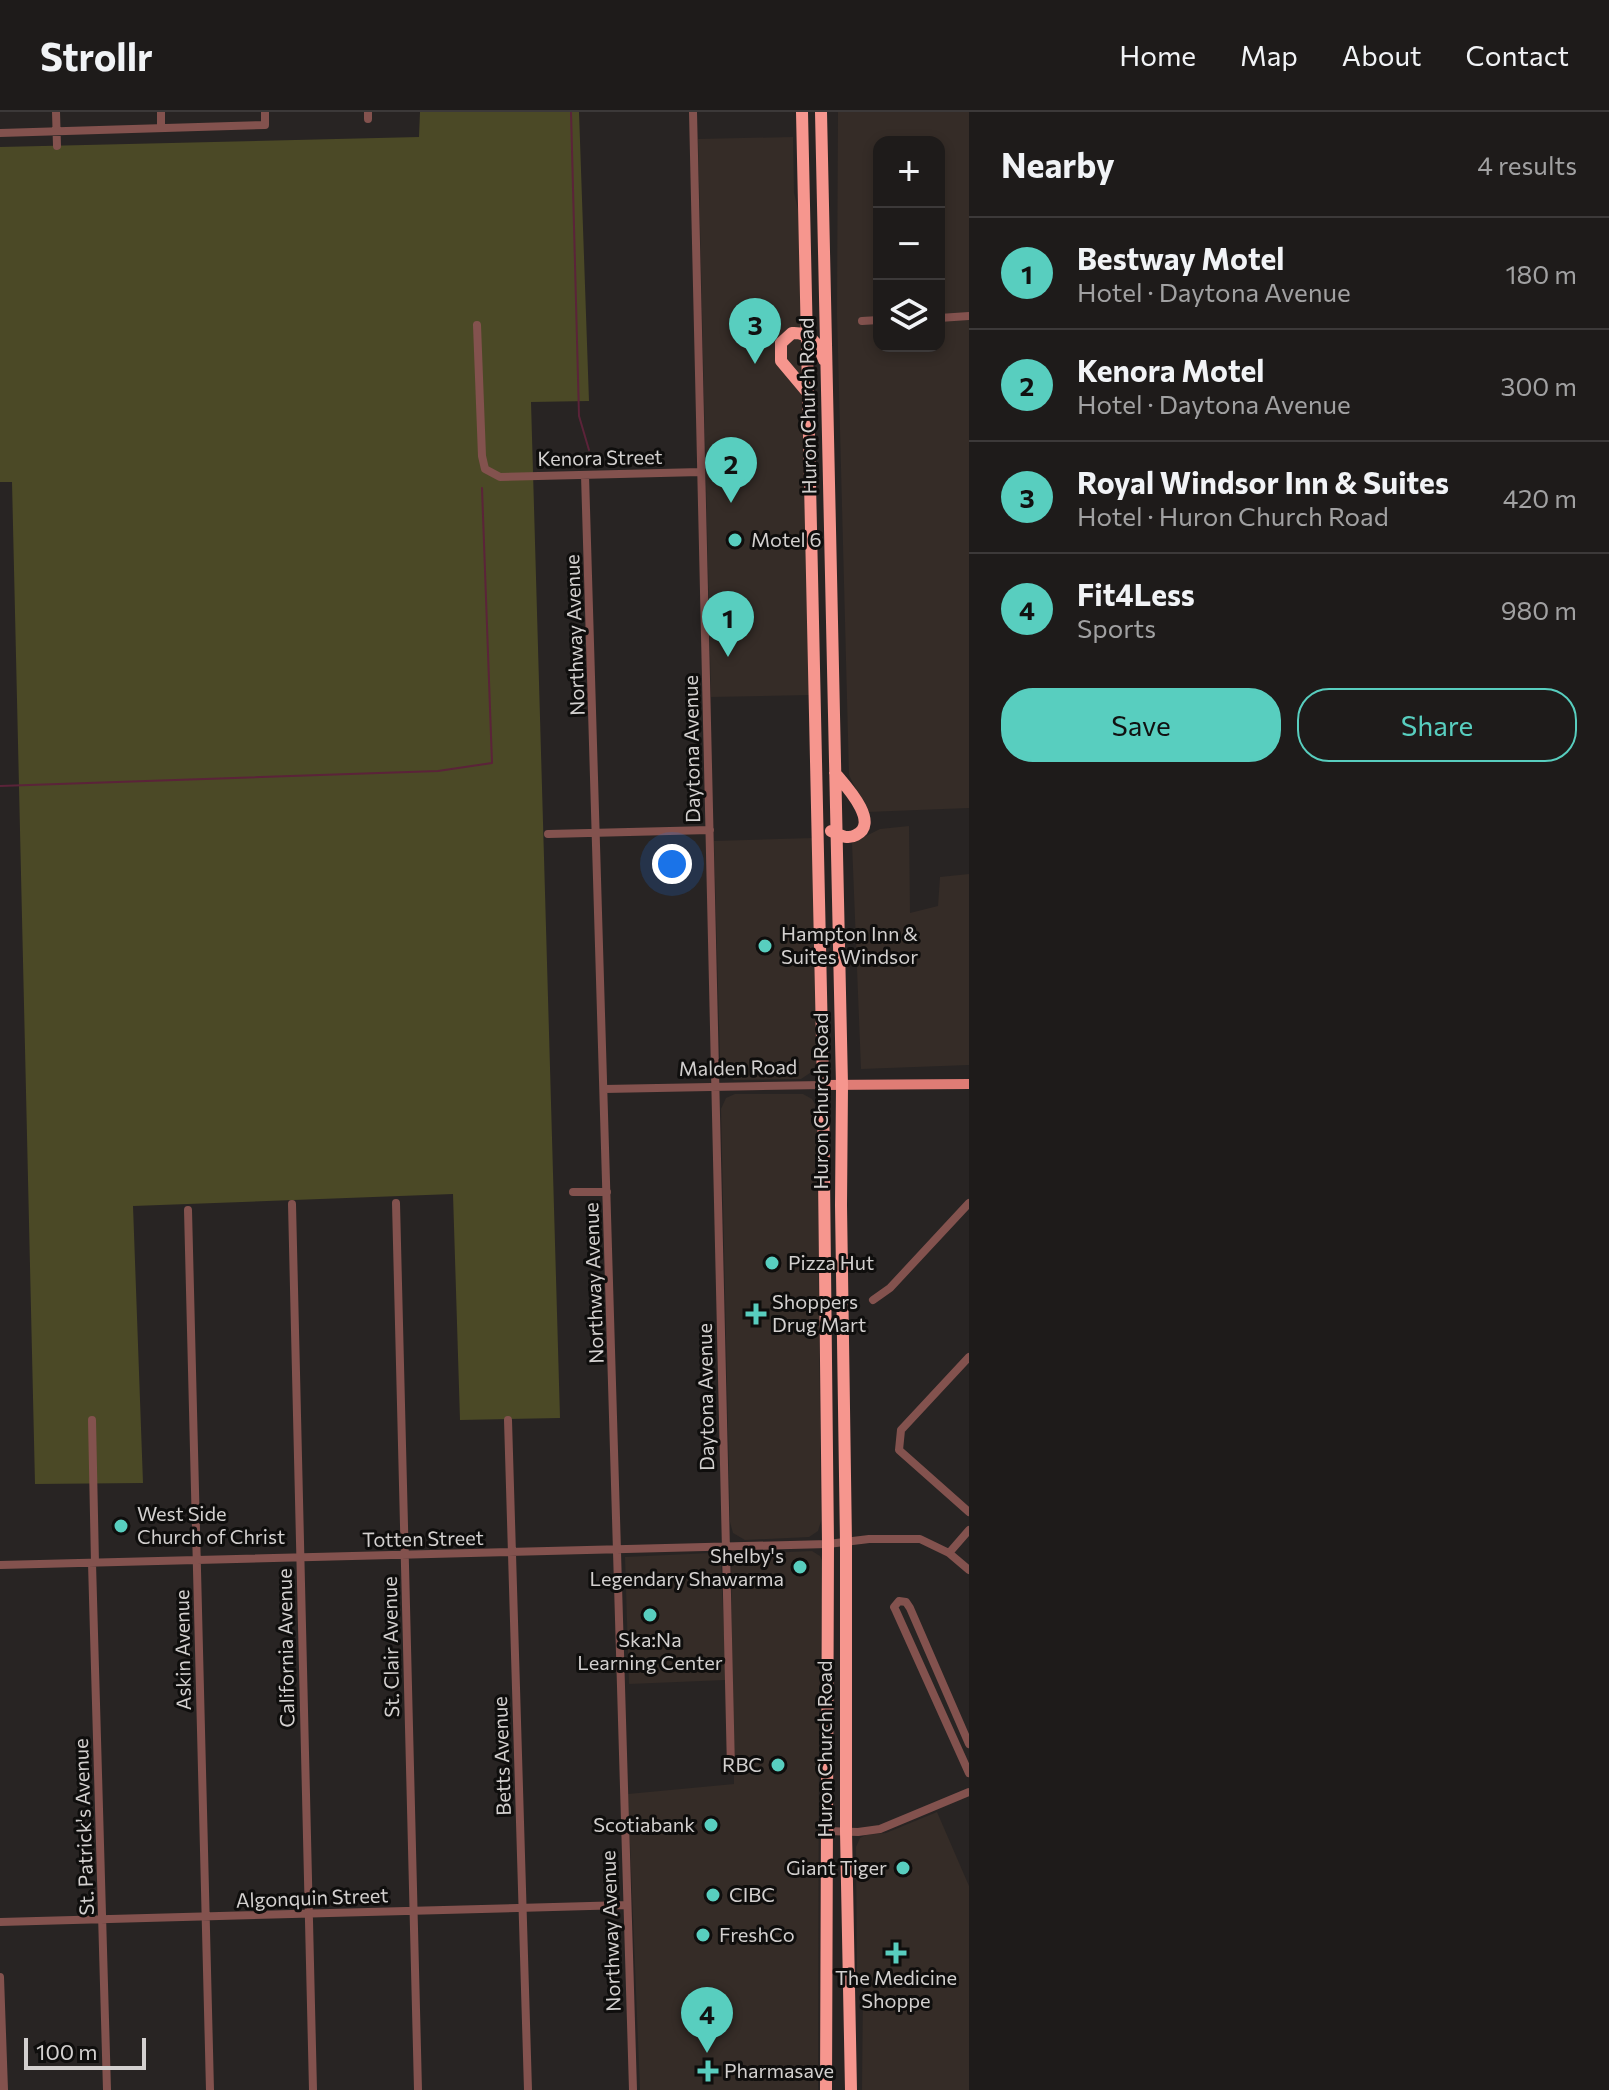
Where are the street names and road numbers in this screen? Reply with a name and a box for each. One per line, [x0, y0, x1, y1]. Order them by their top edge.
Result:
street label: Huron Church Road [793, 317, 821, 495]
street label: Kenora Street [537, 444, 663, 470]
street label: Northway Avenue [559, 554, 589, 716]
street label: Daytona Avenue [678, 675, 704, 823]
street label: Huron Church Road [808, 1013, 832, 1189]
street label: Malden Road [678, 1054, 797, 1080]
street label: Northway Avenue [578, 1202, 608, 1364]
street label: Daytona Avenue [692, 1323, 718, 1471]
street label: Totten Street [362, 1525, 484, 1551]
street label: California Avenue [272, 1568, 298, 1728]
street label: St. Clair Avenue [377, 1576, 403, 1718]
street label: Askin Avenue [169, 1589, 195, 1711]
street label: Huron Church Road [812, 1661, 836, 1837]
street label: Betts Avenue [487, 1696, 515, 1816]
street label: St. Patrick's Avenue [68, 1738, 98, 1916]
street label: Northway Avenue [595, 1850, 625, 2012]
street label: Algonquin Street [235, 1882, 389, 1912]

